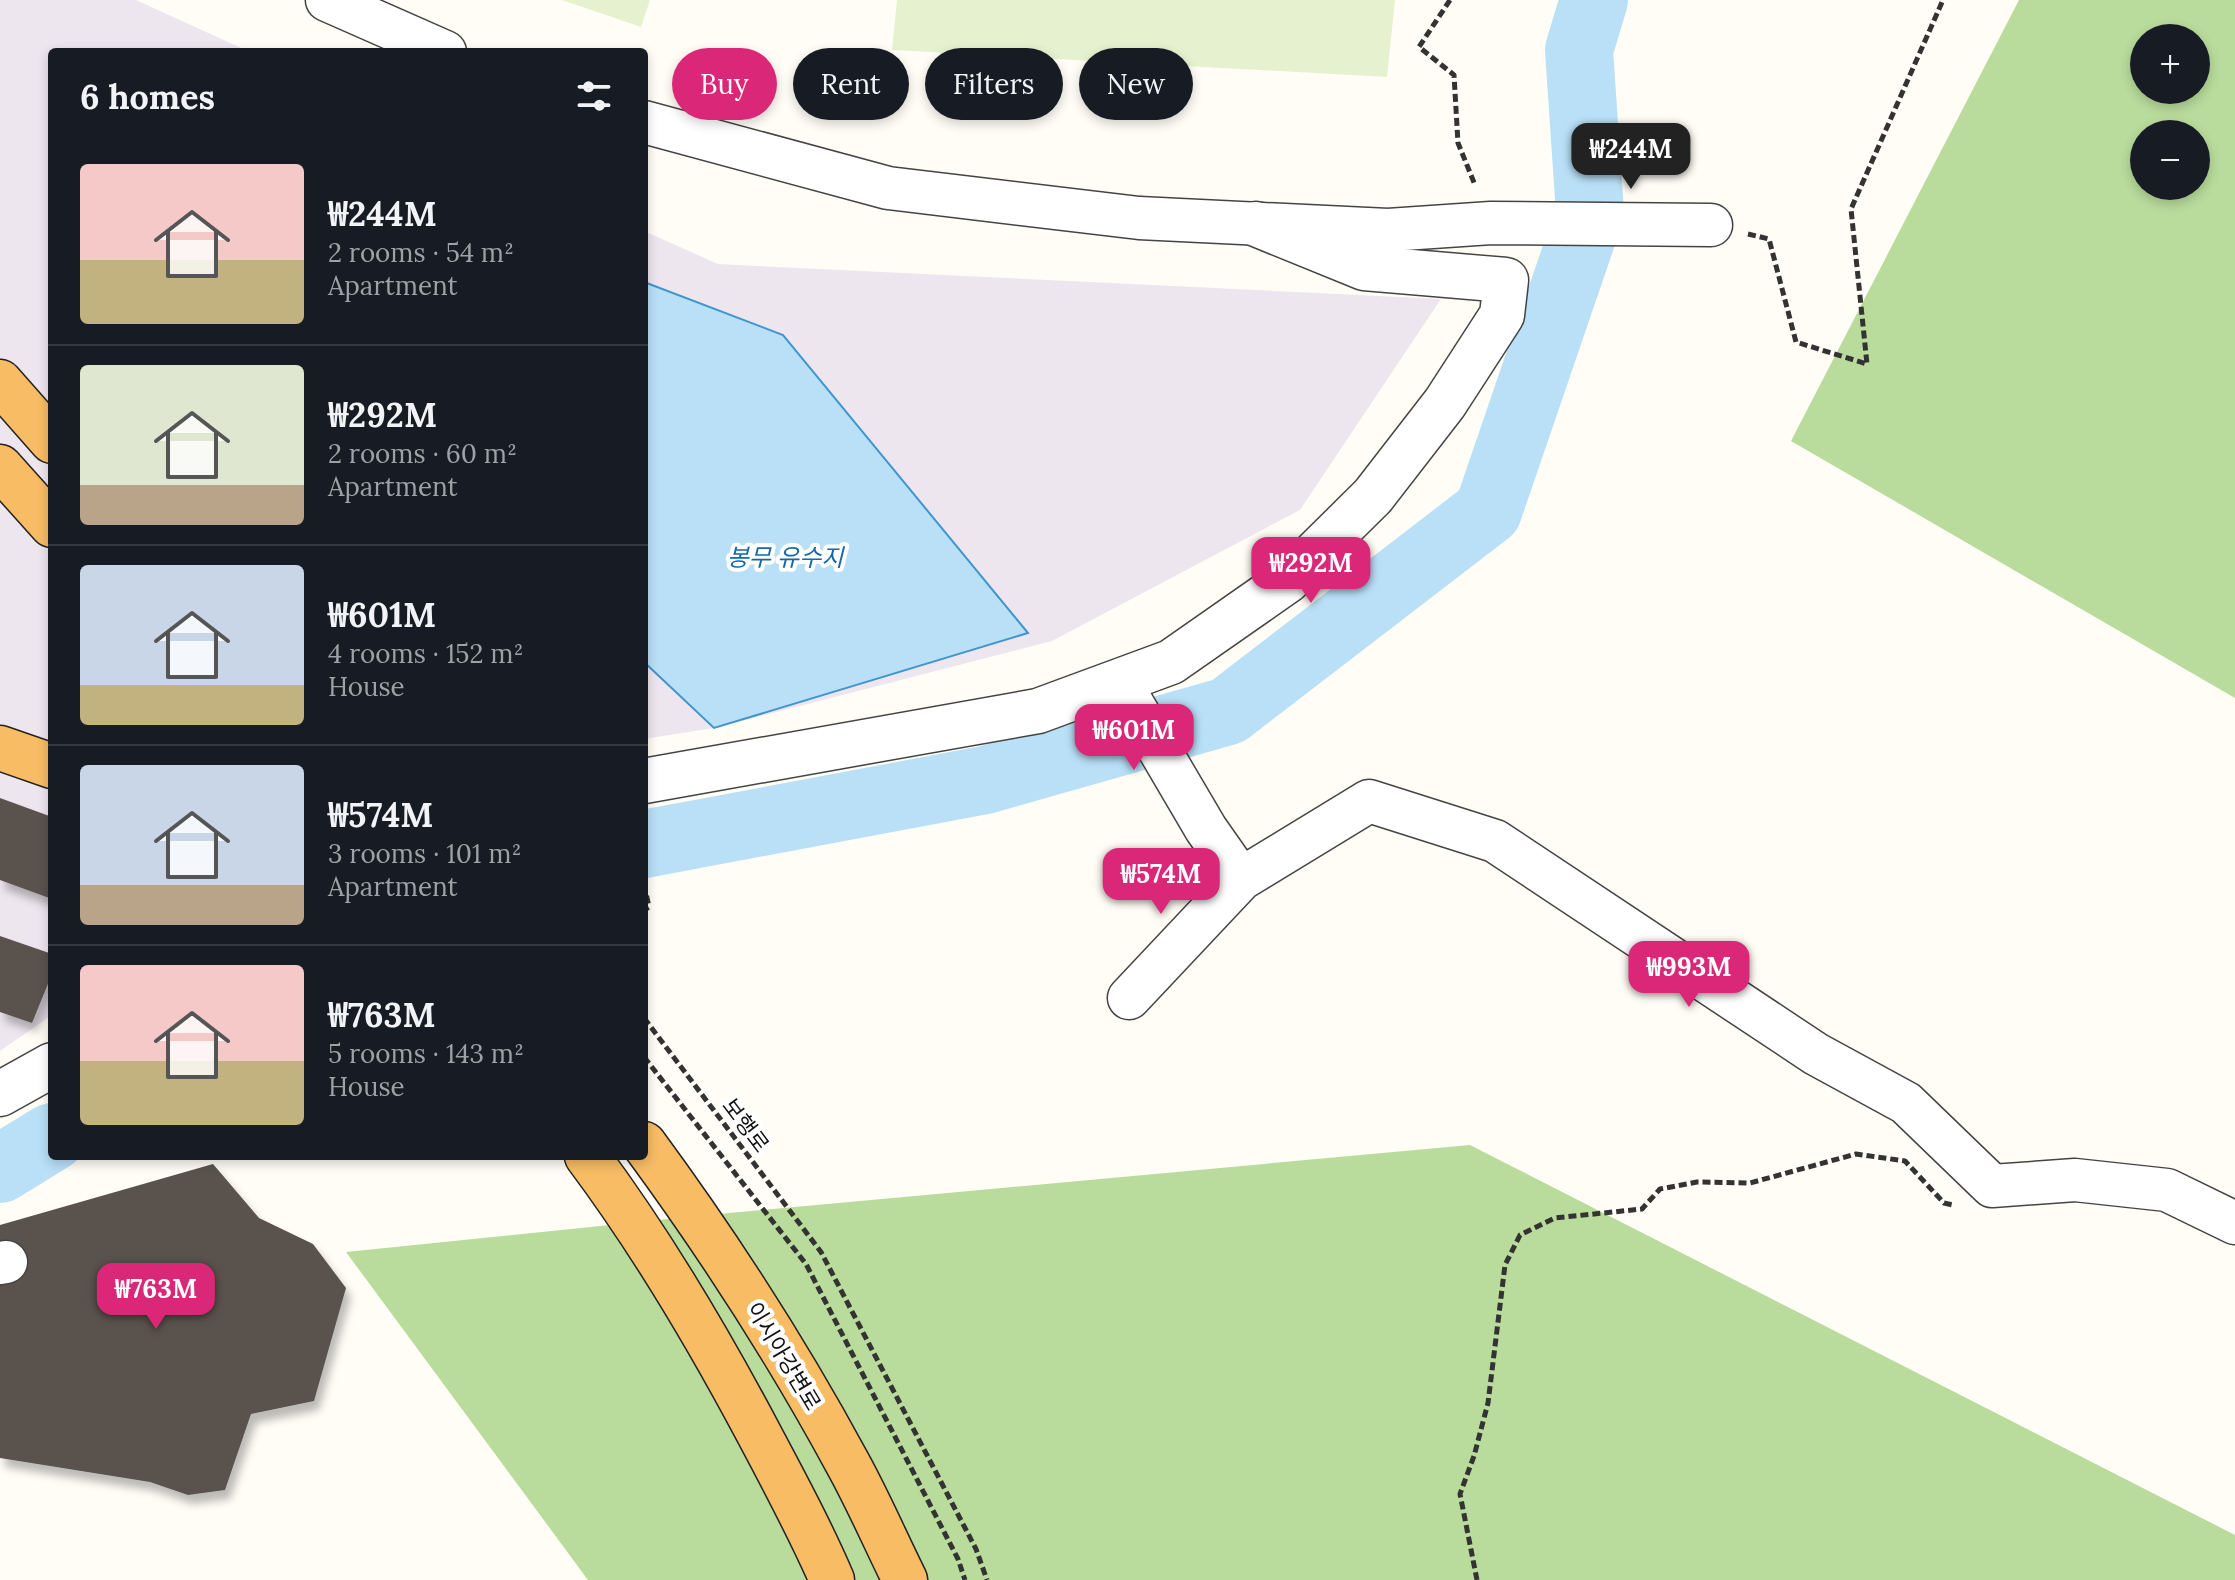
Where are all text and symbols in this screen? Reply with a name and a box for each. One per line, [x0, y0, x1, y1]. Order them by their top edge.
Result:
map controls [2130, 24, 2210, 200]
button: + [2130, 24, 2210, 104]
chip: Buy [672, 48, 777, 120]
chip: Rent [793, 48, 909, 120]
chip: Filters [925, 48, 1063, 120]
chip: New [1079, 48, 1193, 120]
icon: filters [572, 74, 616, 118]
text: 6 homes [80, 75, 215, 118]
button: − [2130, 120, 2210, 200]
pin: ₩244M [1575, 123, 1687, 191]
text: ₩244M [1589, 132, 1673, 165]
text: ₩244M [328, 192, 437, 235]
icon: home [144, 196, 240, 292]
text: 2 rooms · 54 m² [328, 236, 514, 269]
text: Apartment [328, 269, 458, 302]
text: ₩292M [328, 393, 437, 436]
icon: home [144, 397, 240, 493]
text: 2 rooms · 60 m² [328, 437, 517, 470]
text: Apartment [328, 470, 458, 503]
pin: ₩292M [1255, 537, 1367, 605]
water label: 봉무 유수지 [727, 542, 845, 573]
text: ₩292M [1269, 546, 1353, 579]
text: ₩601M [328, 593, 436, 636]
icon: home [144, 597, 240, 693]
text: 4 rooms · 152 m² [328, 637, 524, 670]
text: House [328, 670, 405, 703]
pin: ₩601M [1078, 704, 1190, 772]
text: ₩601M [1093, 713, 1175, 746]
text: ₩574M [328, 793, 433, 836]
icon: home [144, 797, 240, 893]
text: 3 rooms · 101 m² [328, 837, 521, 870]
pin: ₩574M [1105, 848, 1217, 916]
text: ₩574M [1121, 857, 1201, 890]
text: Apartment [328, 870, 458, 903]
pin: ₩993M [1633, 941, 1745, 1009]
text: ₩993M [1646, 950, 1732, 983]
text: ₩763M [328, 993, 436, 1036]
icon: home [144, 997, 240, 1093]
text: 5 rooms · 143 m² [328, 1037, 524, 1070]
text: House [328, 1070, 405, 1103]
street label: 보행로 [717, 1092, 775, 1158]
pin: ₩763M [100, 1263, 212, 1331]
text: ₩763M [115, 1272, 197, 1305]
street label: 이시아강변로 [741, 1297, 827, 1415]

